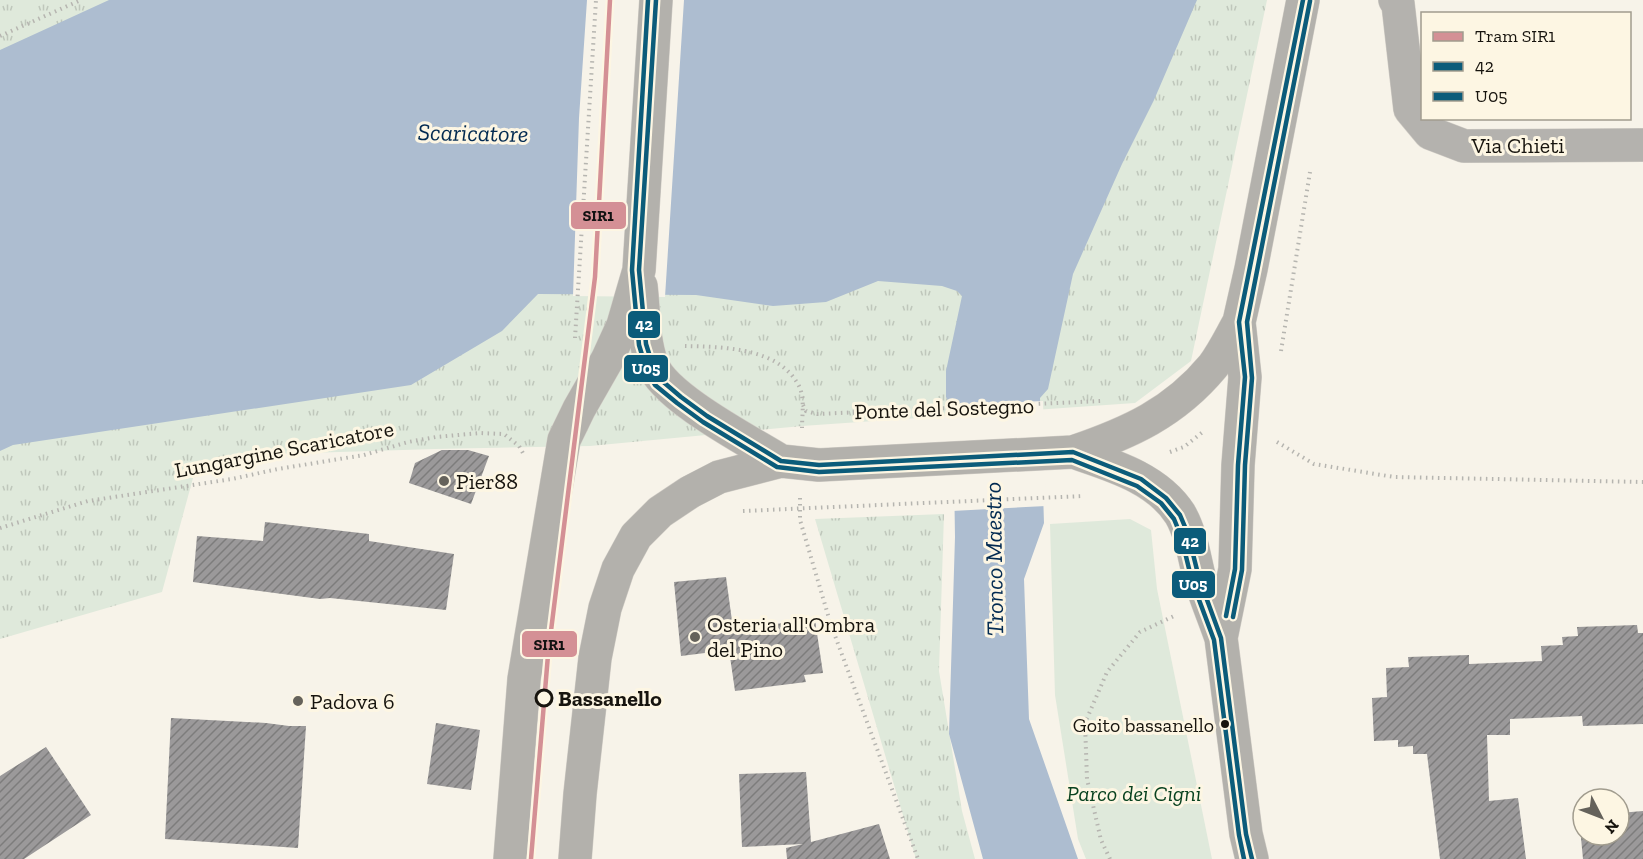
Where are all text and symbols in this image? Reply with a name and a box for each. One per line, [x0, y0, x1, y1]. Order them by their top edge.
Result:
legend [1421, 12, 1631, 120]
text: Tram SIR1 [1475, 25, 1555, 47]
text: 42 [1475, 55, 1494, 77]
text: U05 [1475, 85, 1508, 107]
water label: Scaricatore [417, 117, 529, 148]
street label: Via Chieti [1471, 132, 1564, 159]
line badge: SIR1 [570, 201, 627, 230]
text: SIR1 [582, 206, 614, 225]
line badge: 42 [627, 310, 661, 339]
text: 42 [635, 315, 653, 334]
line badge: U05 [623, 354, 669, 383]
text: U05 [632, 359, 660, 378]
street label: Ponte del Sostegno [854, 392, 1034, 425]
street label: Lungargine Scaricatore [172, 415, 396, 484]
place label: Pier88 [456, 468, 518, 495]
marker: Pier88 [437, 474, 451, 488]
water label: Tronco Maestro [978, 482, 1009, 636]
line badge: 42 [1173, 527, 1207, 555]
text: 42 [1181, 532, 1199, 551]
line badge: U05 [1171, 570, 1216, 599]
text: U05 [1179, 575, 1207, 594]
place label: Osteria all'Ombra del Pino [707, 611, 876, 663]
line badge: SIR1 [521, 630, 578, 658]
marker: Osteria all'Ombra del Pino [688, 630, 702, 644]
text: SIR1 [533, 635, 565, 654]
place label: Bassanello [558, 685, 662, 712]
place label: Padova 6 [310, 688, 395, 715]
marker: Bassanello [535, 689, 553, 707]
marker: Padova 6 [291, 694, 305, 708]
place label: Goito bassanello [1073, 713, 1214, 737]
marker: Goito bassanello [1219, 718, 1231, 730]
park label: Parco dei Cigni [1067, 780, 1201, 807]
north arrow [1571, 787, 1631, 847]
text: N [1601, 816, 1623, 838]

